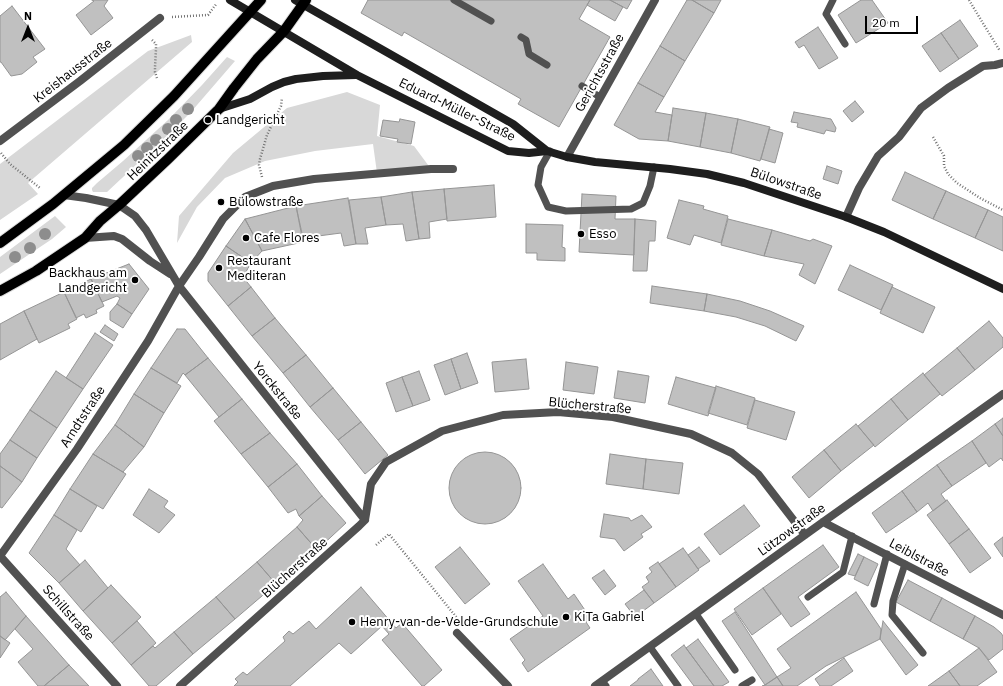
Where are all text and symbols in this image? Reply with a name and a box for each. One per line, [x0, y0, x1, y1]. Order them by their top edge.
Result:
north arrow [8, 8, 48, 48]
scale bar [867, 8, 920, 34]
text: N [24, 9, 32, 23]
text: 20 m [872, 15, 900, 30]
street label: Gerichtsstraße [572, 31, 628, 115]
street label: Kreishausstraße [31, 35, 115, 107]
street label: Eduard-Müller-Straße [396, 75, 518, 145]
place label: Landgericht [216, 112, 285, 128]
marker: Landgericht [203, 115, 213, 125]
street label: Heinitzstraße [124, 118, 192, 184]
street label: Bülowstraße [748, 164, 824, 204]
place label: Bülowstraße [229, 194, 304, 210]
marker: Bülowstraße [216, 197, 226, 207]
place label: Esso [589, 226, 616, 242]
marker: Esso [576, 229, 586, 239]
place label: Cafe Flores [254, 230, 320, 246]
marker: Cafe Flores [241, 233, 251, 243]
place label: Restaurant Mediteran [227, 253, 291, 284]
marker: Restaurant Mediteran [214, 263, 224, 273]
place label: Backhaus am Landgericht [49, 265, 127, 296]
marker: Backhaus am Landgericht [130, 275, 140, 285]
street label: Yorckstraße [249, 359, 305, 423]
street label: Arndtstraße [57, 383, 109, 451]
street label: Blücherstraße [548, 395, 632, 417]
street label: Lützowstraße [755, 500, 829, 560]
street label: Blücherstraße [259, 534, 331, 602]
street label: Leiblstraße [886, 536, 952, 580]
street label: Schillstraße [39, 582, 97, 644]
place label: KiTa Gabriel [574, 609, 644, 625]
marker: KiTa Gabriel [561, 612, 571, 622]
place label: Henry-van-de-Velde-Grundschule [360, 614, 558, 630]
marker: Henry-van-de-Velde-Grundschule [347, 617, 357, 627]

